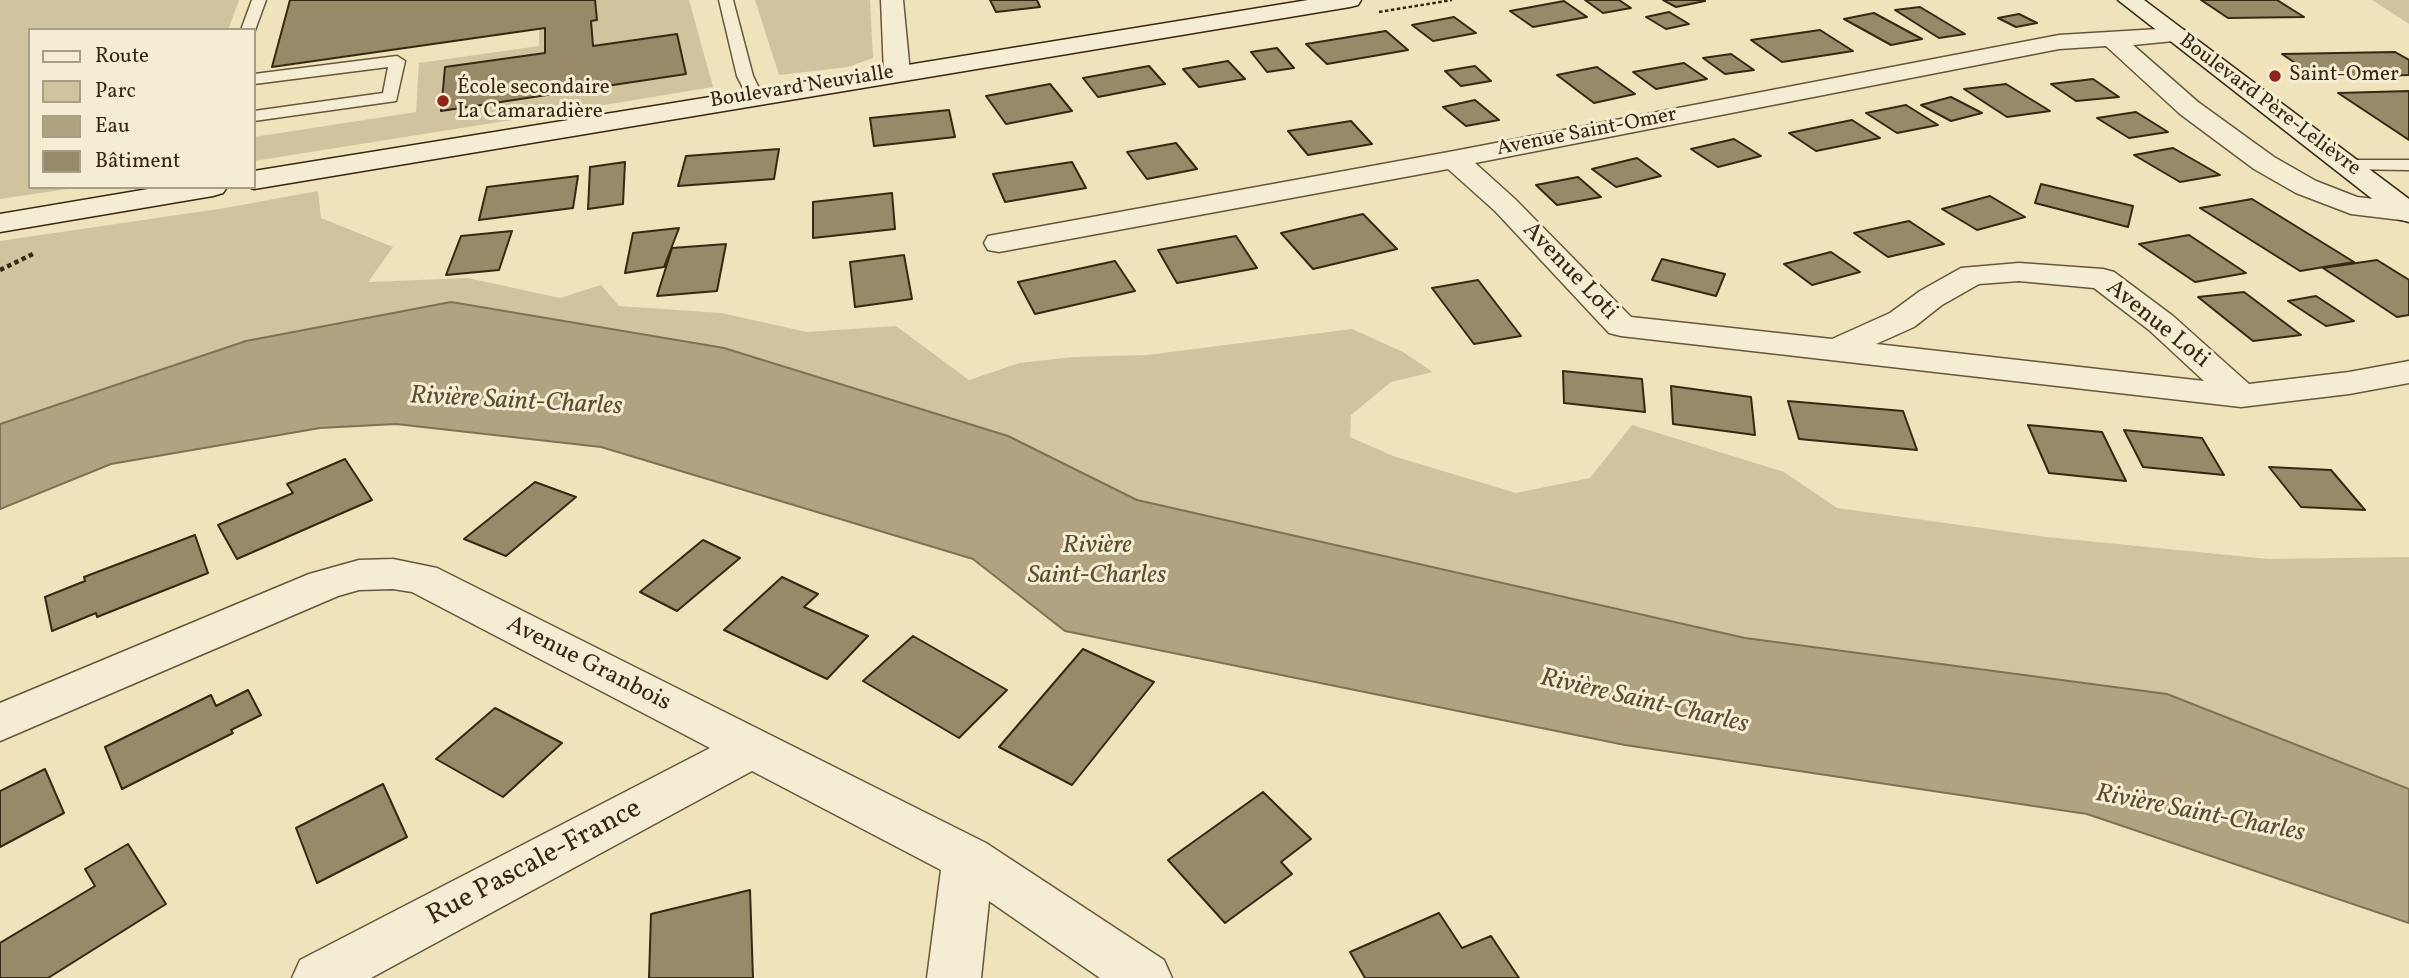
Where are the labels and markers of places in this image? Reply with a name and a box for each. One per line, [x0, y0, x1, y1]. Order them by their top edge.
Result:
place label: Saint-Omer [2289, 63, 2399, 89]
marker: Saint-Omer [2267, 68, 2283, 84]
place label: École secondaire La Camaradière [457, 76, 610, 126]
marker: École secondaire La Camaradière [435, 93, 451, 109]

